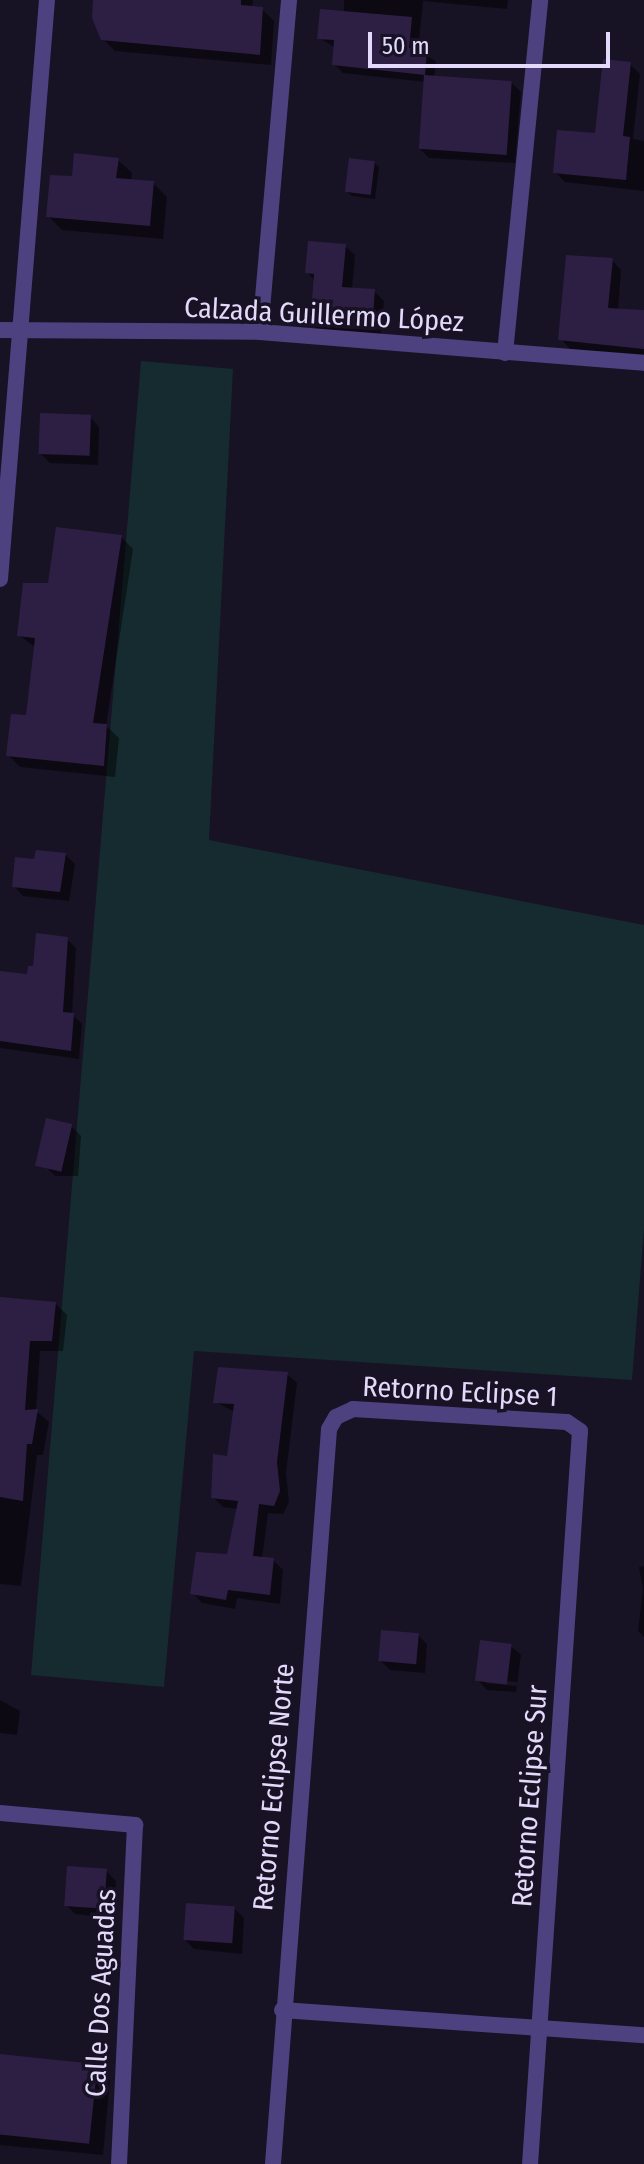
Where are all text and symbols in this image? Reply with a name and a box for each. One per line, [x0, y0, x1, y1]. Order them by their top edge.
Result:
scale bar [372, 16, 614, 66]
text: 50 m [382, 32, 430, 60]
street label: Calzada Guillermo López [183, 291, 465, 339]
street label: Retorno Eclipse 1 [362, 1370, 558, 1414]
street label: Retorno Eclipse Norte [246, 1662, 302, 1912]
street label: Retorno Eclipse Sur [505, 1684, 555, 1908]
street label: Calle Dos Aguadas [79, 1888, 123, 2098]

